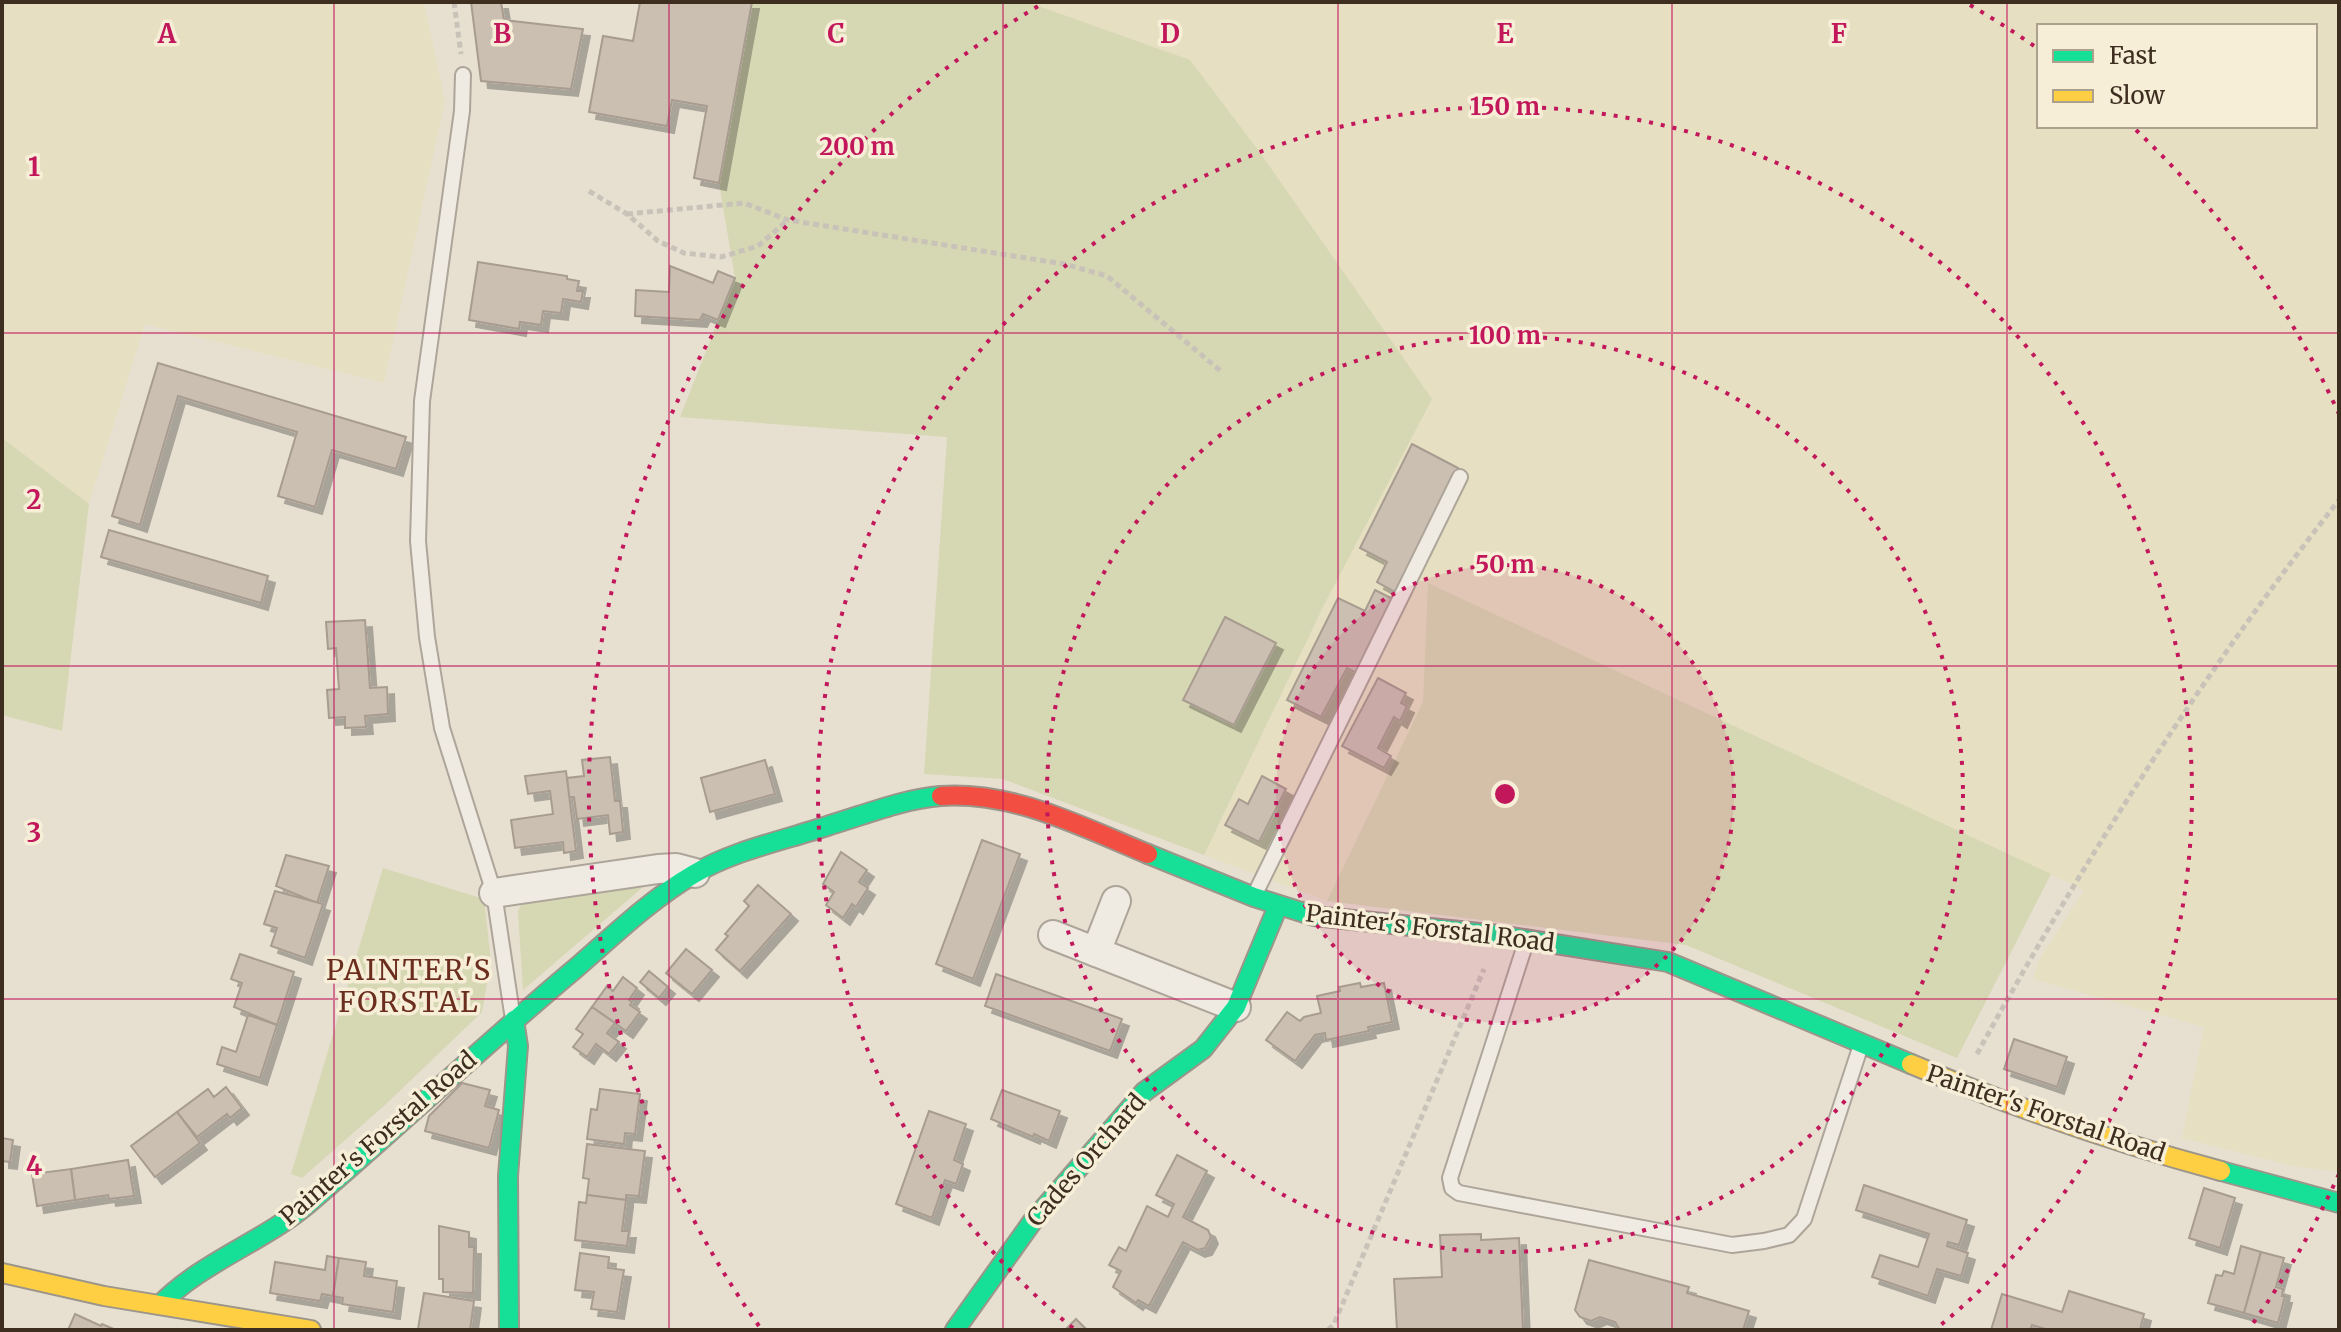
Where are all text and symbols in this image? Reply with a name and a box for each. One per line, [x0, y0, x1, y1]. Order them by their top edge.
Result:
text: A [157, 17, 177, 50]
text: B [493, 17, 511, 50]
text: C [827, 17, 845, 50]
text: D [1160, 17, 1180, 50]
text: E [1497, 17, 1514, 50]
text: F [1831, 17, 1847, 50]
legend [2037, 24, 2317, 128]
text: Fast [2109, 40, 2157, 71]
text: Slow [2109, 80, 2165, 111]
text: 150 m [1470, 91, 1540, 122]
text: 200 m [819, 131, 895, 162]
text: 1 [28, 150, 40, 183]
text: 100 m [1469, 320, 1541, 351]
text: 2 [26, 483, 42, 516]
text: 50 m [1475, 549, 1535, 580]
centre of rings [1491, 780, 1519, 808]
text: 3 [27, 816, 41, 849]
street label: Painter's Forstal Road [1304, 897, 1556, 959]
district label: PAINTER'S FORSTAL [326, 952, 492, 1020]
street label: Painter's Forstal Road [273, 1044, 483, 1232]
street label: Painter's Forstal Road [1923, 1058, 2169, 1168]
street label: Cades Orchard [1020, 1087, 1152, 1233]
text: 4 [26, 1149, 43, 1182]

